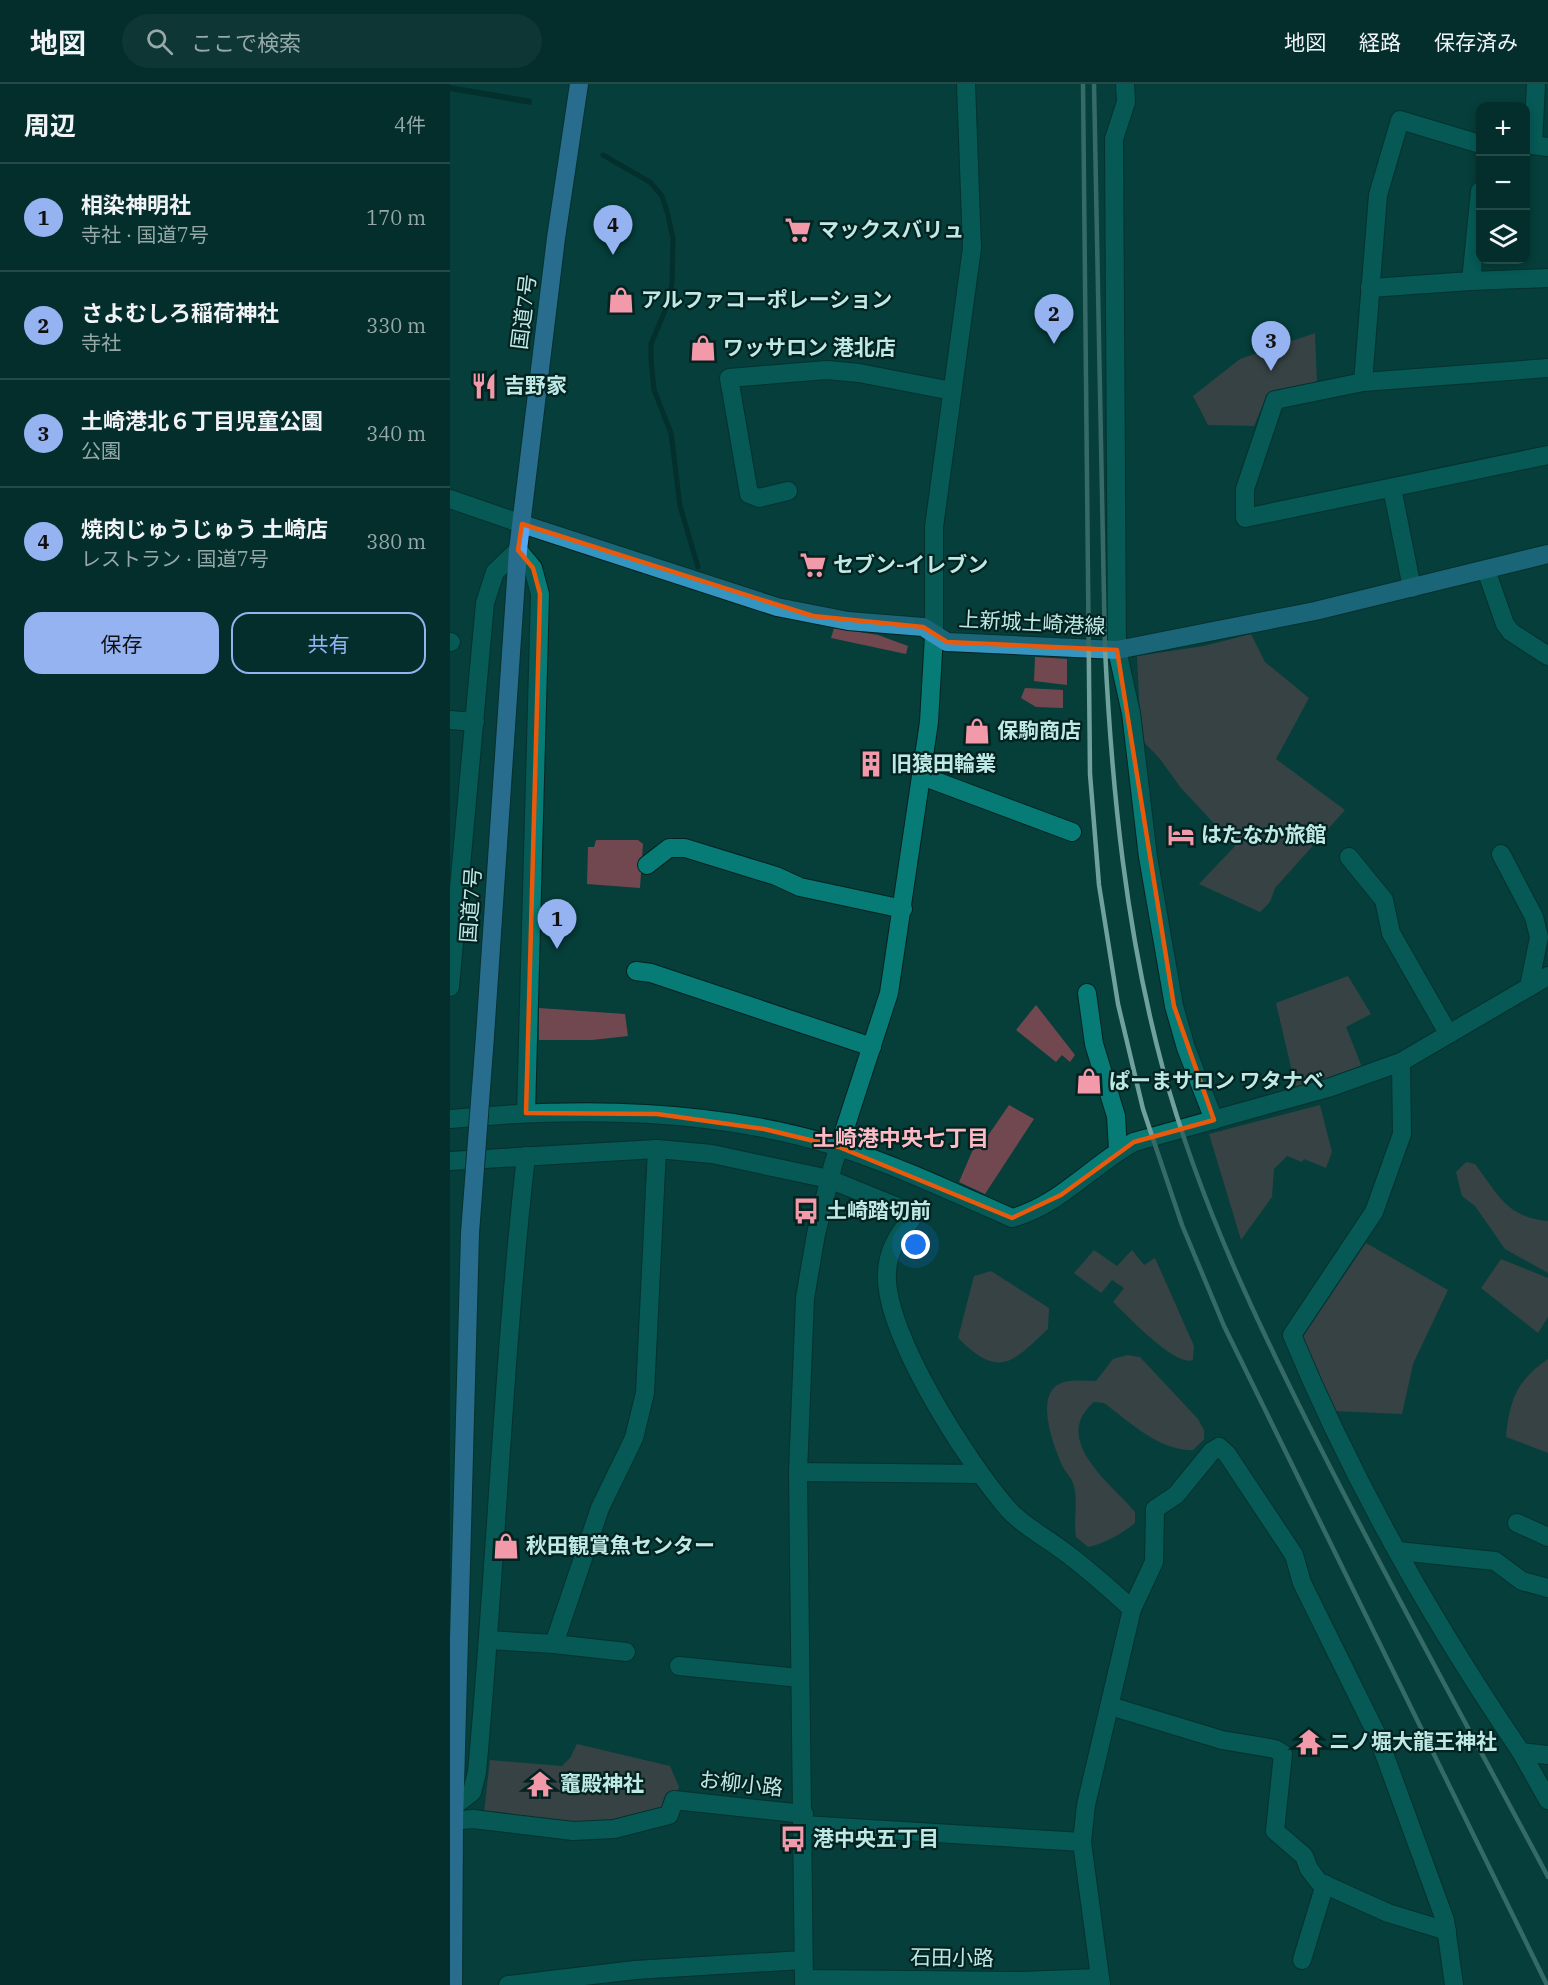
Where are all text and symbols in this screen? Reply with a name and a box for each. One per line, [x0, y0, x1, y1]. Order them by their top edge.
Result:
search box [122, 14, 542, 68]
text: 地図 [30, 24, 86, 61]
icon: search [143, 25, 176, 58]
text: ここで検索 [191, 28, 301, 57]
text: 地図 [1284, 28, 1326, 56]
text: 経路 [1359, 28, 1401, 56]
text: 保存済み [1434, 28, 1518, 56]
map controls [1476, 102, 1530, 264]
button: + [1476, 102, 1530, 156]
text: 周辺 [24, 108, 76, 142]
text: 4件 [394, 111, 426, 138]
button: − [1476, 156, 1530, 210]
text: 相染神明社 [81, 190, 191, 219]
text: 1 [38, 204, 50, 231]
text: 170 m [366, 204, 426, 231]
pin: 4 [594, 206, 632, 255]
button: layers [1476, 210, 1530, 264]
supermarket icon: マックスバリュ [783, 215, 813, 245]
place label: マックスバリュ [818, 215, 964, 243]
text: 寺社 · 国道7号 [81, 221, 209, 248]
street label: 国道7号 [505, 273, 542, 351]
shop icon: アルファコーポレーション [606, 285, 636, 315]
place label: アルファコーポレーション [641, 285, 892, 313]
pin: 2 [1034, 294, 1074, 344]
text: さよむしろ稲荷神社 [81, 298, 279, 327]
text: 2 [38, 312, 50, 339]
text: 330 m [366, 312, 426, 339]
pin: 3 [1252, 322, 1290, 371]
text: 寺社 [81, 329, 121, 356]
shop icon: ワッサロン 港北店 [688, 333, 718, 363]
place label: ワッサロン 港北店 [723, 333, 896, 361]
restaurant icon: 吉野家 [469, 371, 499, 401]
place label: 吉野家 [504, 371, 567, 399]
text: 土崎港北６丁目児童公園 [81, 406, 323, 435]
text: 3 [38, 420, 50, 447]
text: 340 m [366, 420, 426, 447]
text: 公園 [81, 437, 121, 464]
text: 焼肉じゅうじゅう 土崎店 [81, 514, 328, 543]
text: 4 [38, 528, 50, 555]
text: 380 m [366, 528, 426, 555]
text: レストラン · 国道7号 [81, 545, 269, 572]
supermarket icon: セブン-イレブン [798, 550, 828, 580]
place label: セブン-イレブン [833, 550, 988, 578]
street label: 上新城土崎港線 [958, 604, 1106, 640]
button: 保存 [24, 612, 219, 674]
button: 共有 [231, 612, 426, 674]
shop icon: 保駒商店 [962, 716, 992, 746]
place label: 保駒商店 [997, 716, 1081, 744]
building icon: 旧猿田輪業 [856, 749, 886, 779]
place label: 旧猿田輪業 [891, 749, 996, 777]
hotel icon: はたなか旅館 [1166, 820, 1196, 850]
place label: はたなか旅館 [1201, 820, 1327, 848]
street label: 国道7号 [453, 866, 487, 944]
pin: 1 [538, 900, 576, 949]
shop icon: ぱーまサロン ワタナベ [1074, 1066, 1104, 1096]
place label: ぱーまサロン ワタナベ [1109, 1066, 1324, 1094]
district label: 土崎港中央七丁目 [813, 1123, 989, 1152]
bus stop icon: 土崎踏切前 [791, 1196, 821, 1226]
place label: 土崎踏切前 [826, 1196, 931, 1224]
your location [901, 1230, 930, 1259]
shop icon: 秋田観賞魚センター [491, 1531, 521, 1561]
place label: 秋田観賞魚センター [526, 1531, 715, 1559]
temple icon: ニノ堀大龍王神社 [1294, 1727, 1324, 1757]
place label: ニノ堀大龍王神社 [1329, 1727, 1497, 1755]
street label: お柳小路 [698, 1765, 784, 1801]
temple icon: 竈殿神社 [525, 1769, 555, 1799]
place label: 竈殿神社 [560, 1769, 644, 1797]
bus stop icon: 港中央五丁目 [778, 1824, 808, 1854]
place label: 港中央五丁目 [813, 1824, 939, 1852]
street label: 石田小路 [910, 1942, 994, 1972]

